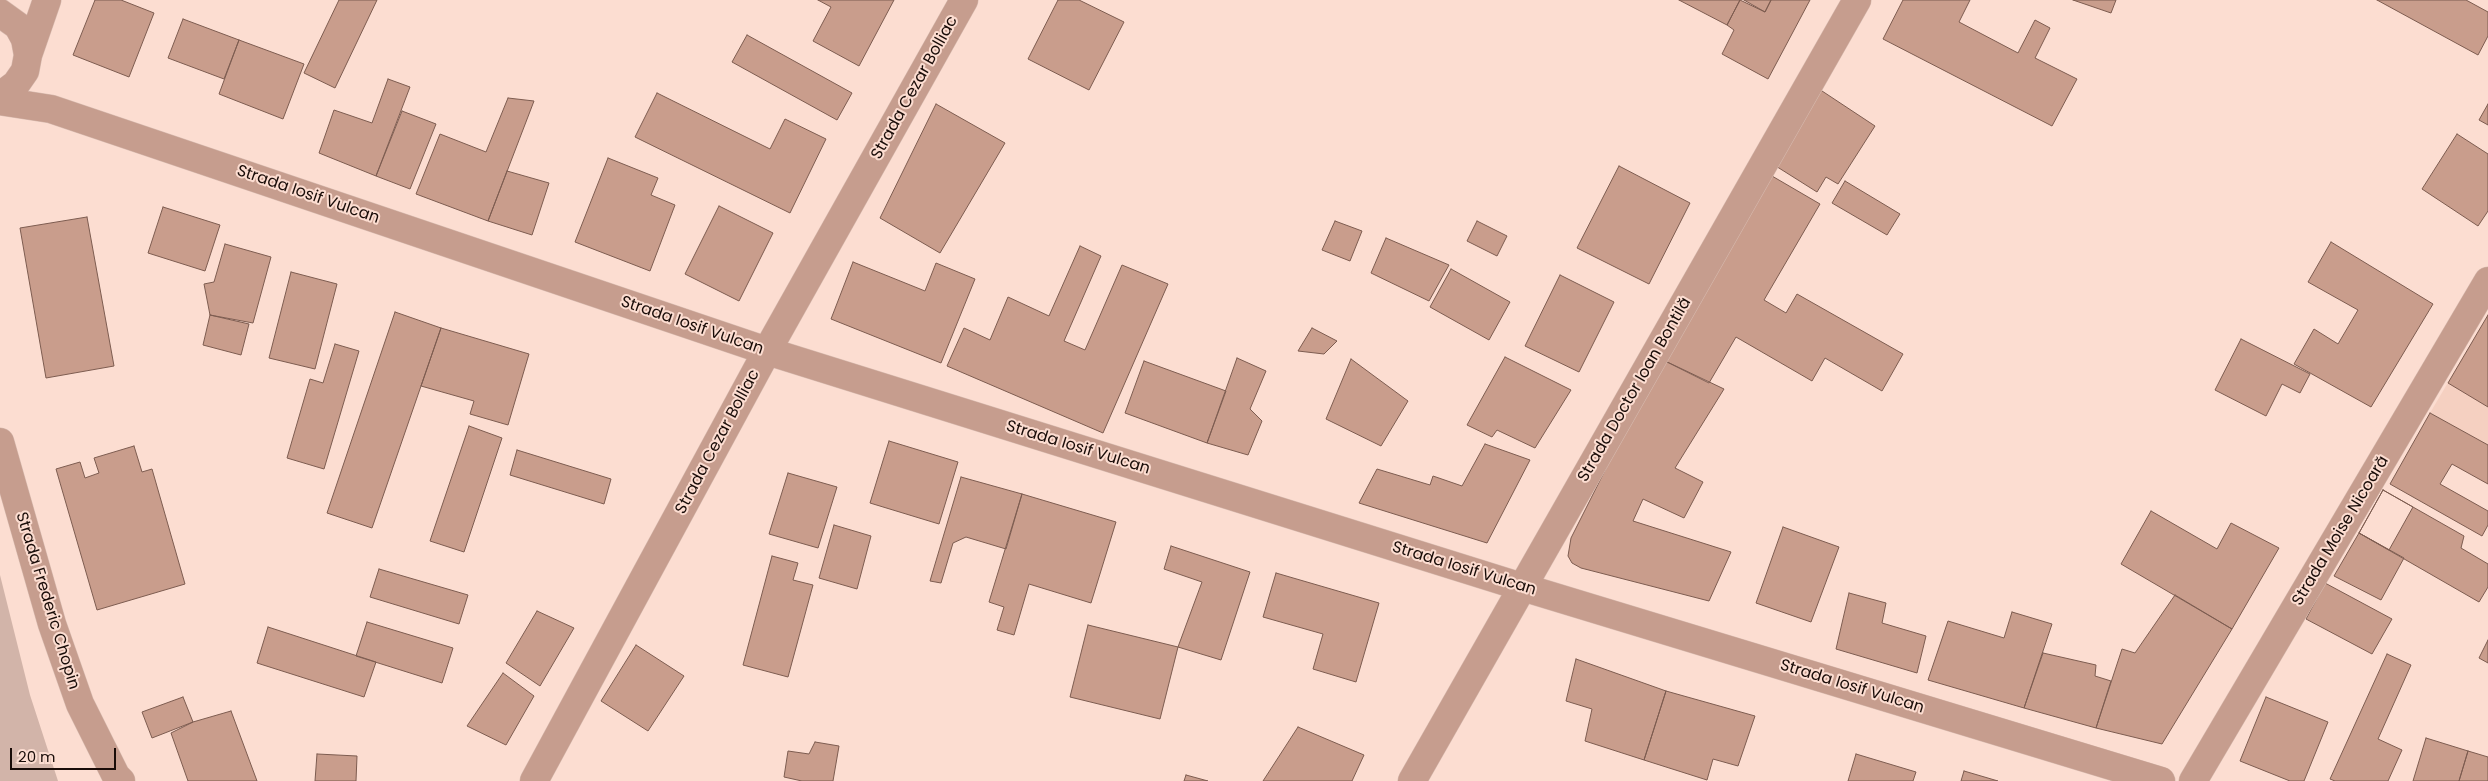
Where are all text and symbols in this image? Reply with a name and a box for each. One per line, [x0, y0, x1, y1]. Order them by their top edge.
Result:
street label: Strada Cezar Bolliac [868, 13, 962, 163]
street label: Strada Iosif Vulcan [234, 162, 382, 228]
street label: Strada Iosif Vulcan [618, 293, 766, 359]
street label: Strada Doctor Ioan Bontilă [1574, 294, 1696, 486]
street label: Strada Cezar Bolliac [672, 366, 764, 518]
street label: Strada Iosif Vulcan [1004, 417, 1152, 479]
street label: Strada Moise Nicoară [2289, 453, 2393, 609]
street label: Strada Frederic Chopin [11, 510, 83, 692]
street label: Strada Iosif Vulcan [1390, 538, 1538, 600]
street label: Strada Iosif Vulcan [1778, 656, 1926, 718]
scale bar [12, 738, 119, 770]
text: 20 m [18, 746, 56, 767]

